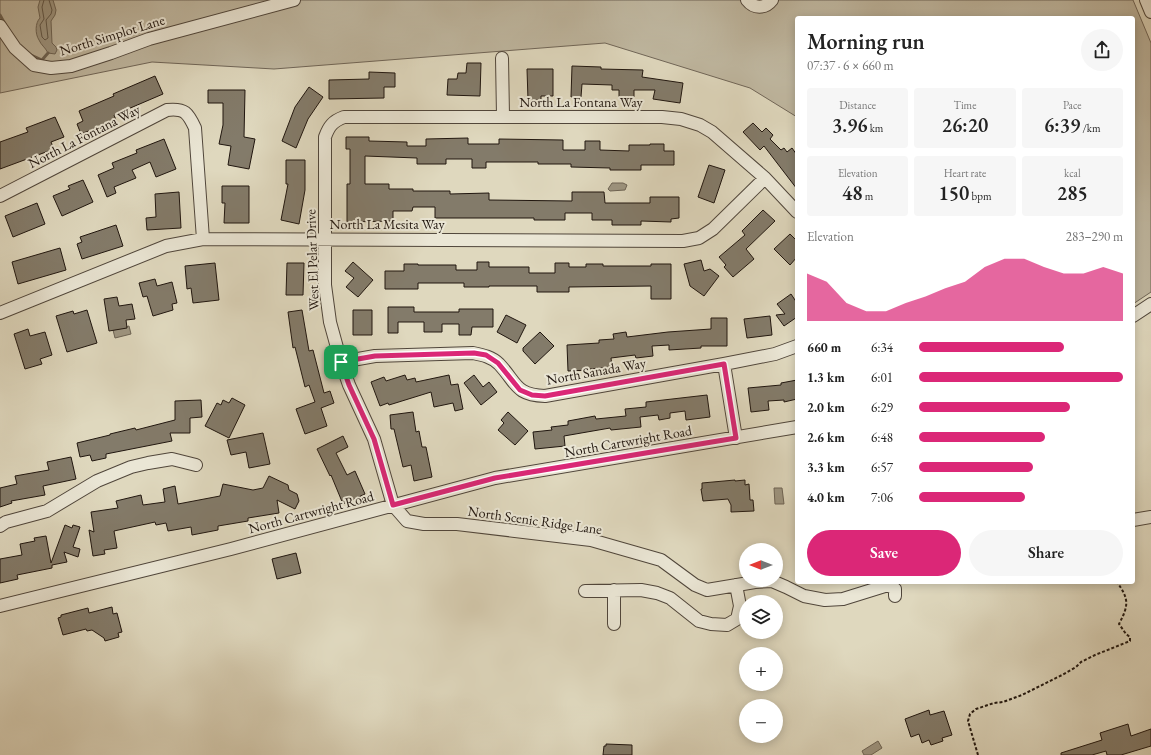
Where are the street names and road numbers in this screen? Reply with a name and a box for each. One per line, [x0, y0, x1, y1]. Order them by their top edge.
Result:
street label: North Simplot Lane [57, 10, 167, 60]
street label: North La Fontana Way [519, 93, 644, 111]
street label: North La Fontana Way [25, 100, 144, 172]
street label: West El Pelar Drive [301, 208, 323, 311]
street label: North La Mesita Way [329, 215, 445, 233]
street label: North Sanada Way [545, 353, 648, 389]
street label: North Cartwright Road [563, 421, 694, 461]
street label: North Cartwright Road [246, 486, 377, 537]
street label: North Scenic Ridge Lane [467, 502, 604, 538]

